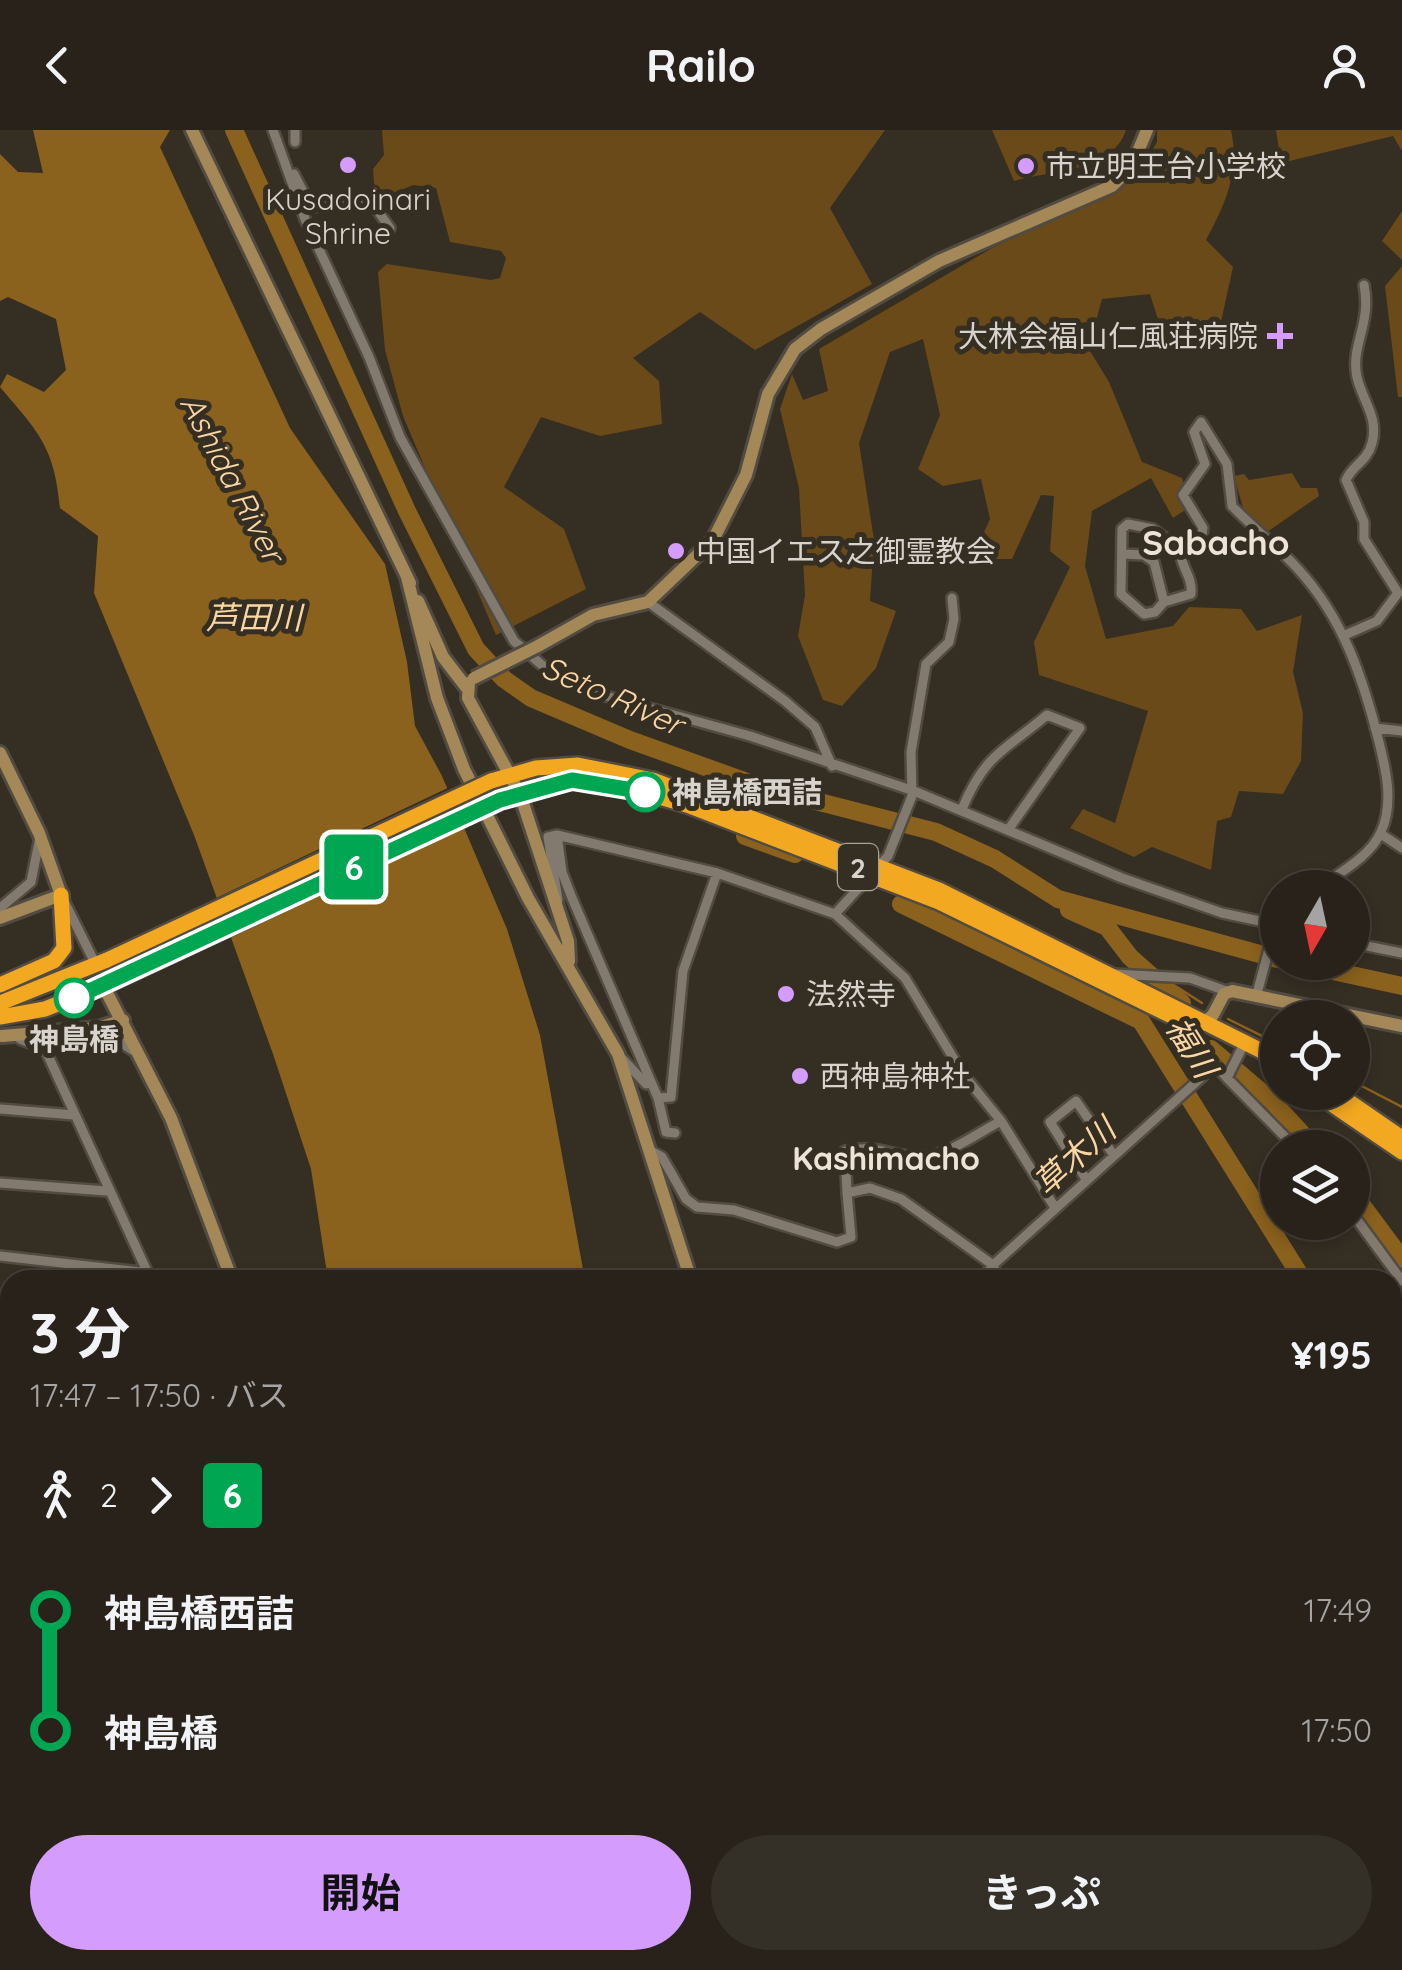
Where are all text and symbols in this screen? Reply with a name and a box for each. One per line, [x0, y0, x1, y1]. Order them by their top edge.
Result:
text: Railo [646, 37, 756, 93]
icon: back [30, 38, 85, 93]
icon: person [1317, 38, 1372, 93]
place label: 市立明王台小学校 [1046, 147, 1286, 185]
marker: Kusadoinari Shrine [337, 154, 359, 176]
marker: 市立明王台小学校 [1015, 155, 1037, 177]
place label: Kusadoinari Shrine [265, 180, 431, 252]
place label: 大林会福山仁風荘病院 [958, 317, 1258, 355]
marker: 大林会福山仁風荘病院 [1267, 323, 1293, 349]
water label: Ashida River [172, 388, 296, 572]
district label: Sabacho [1142, 520, 1290, 564]
place label: 中国イエス之御霊教会 [696, 532, 996, 570]
marker: 中国イエス之御霊教会 [665, 540, 687, 562]
water label: 芦田川 [206, 597, 305, 637]
water label: Seto River [536, 646, 693, 745]
marker: 神島橋西詰 [626, 773, 664, 811]
place label: 神島橋西詰 [672, 773, 822, 811]
line badge: 6 [322, 834, 386, 900]
road number: 2 [838, 844, 878, 890]
text: 6 [344, 845, 364, 889]
north arrow [1260, 870, 1370, 980]
map controls [1260, 870, 1370, 1240]
place label: 法然寺 [806, 975, 896, 1013]
marker: 神島橋 [55, 979, 93, 1017]
marker: 法然寺 [775, 983, 797, 1005]
button: locate [1260, 1000, 1370, 1110]
water label: 福川 [1158, 1009, 1228, 1087]
place label: 神島橋 [29, 1020, 119, 1058]
place label: 西神島神社 [820, 1057, 970, 1095]
marker: 西神島神社 [789, 1065, 811, 1087]
water label: 草木川 [1025, 1107, 1125, 1203]
button: layers [1260, 1130, 1370, 1240]
district label: Kashimacho [792, 1138, 980, 1178]
text: 3 分 [30, 1298, 130, 1367]
text: ¥195 [1291, 1331, 1372, 1379]
text: 17:47 – 17:50 · バス [30, 1375, 289, 1415]
icon: walk [30, 1468, 85, 1523]
icon: forward [133, 1468, 188, 1523]
text: 6 [223, 1473, 242, 1517]
text: 2 [100, 1475, 118, 1515]
text: 神島橋西詰 [104, 1589, 294, 1637]
text: 17:49 [1304, 1590, 1372, 1630]
text: 神島橋 [104, 1709, 218, 1757]
text: 17:50 [1301, 1710, 1372, 1750]
button: 開始 [30, 1835, 691, 1950]
button: きっぷ [711, 1835, 1372, 1950]

